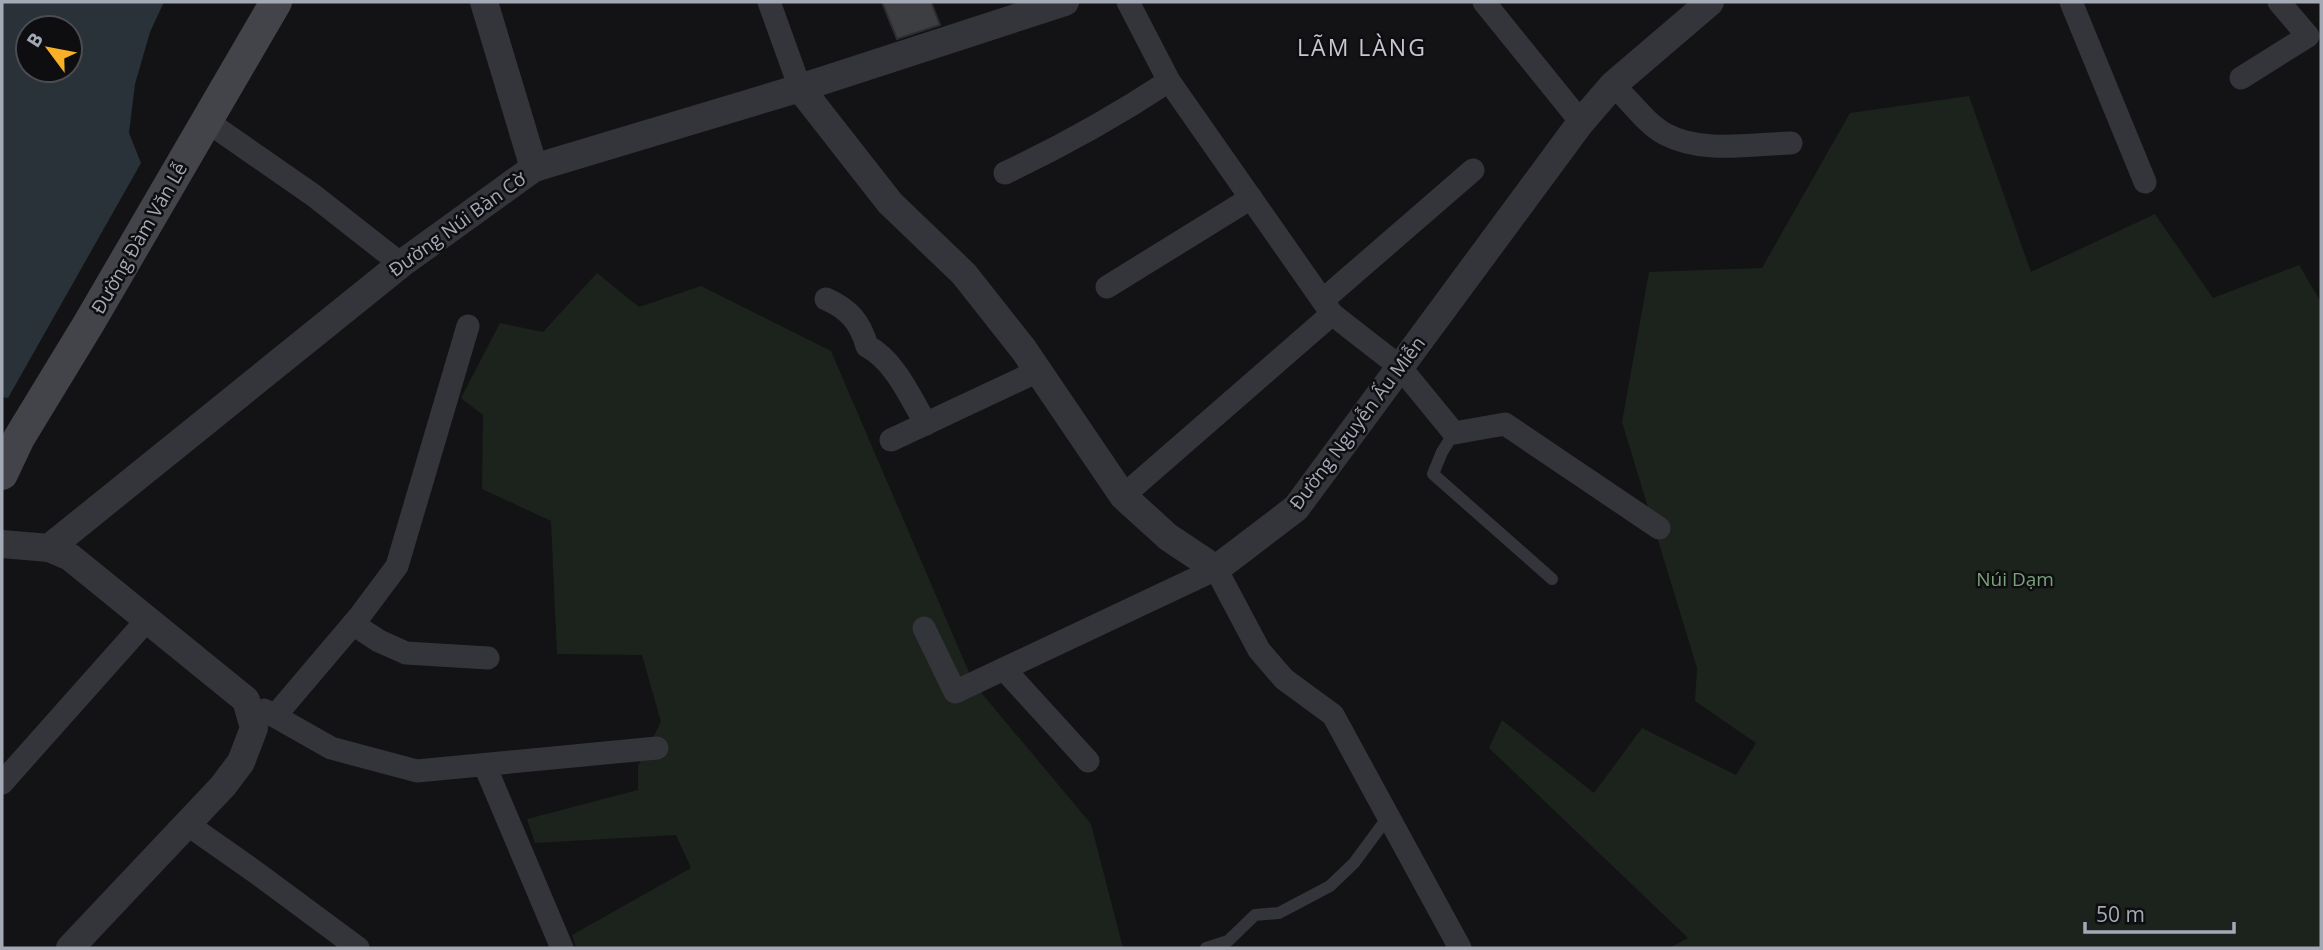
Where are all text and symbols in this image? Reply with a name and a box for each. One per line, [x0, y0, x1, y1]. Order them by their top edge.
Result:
north arrow [14, 14, 84, 84]
text: B [20, 28, 49, 52]
district label: LÃM LÀNG [1297, 31, 1427, 63]
street label: Đường Đàm Văn Lễ [85, 158, 193, 318]
street label: Đường Núi Bàn Cờ [383, 165, 532, 283]
street label: Đường Nguyễn Ấu Miễn [1283, 331, 1431, 515]
park label: Núi Dạm [1976, 566, 2054, 592]
scale bar [2085, 890, 2234, 934]
text: 50 m [2096, 900, 2145, 928]

